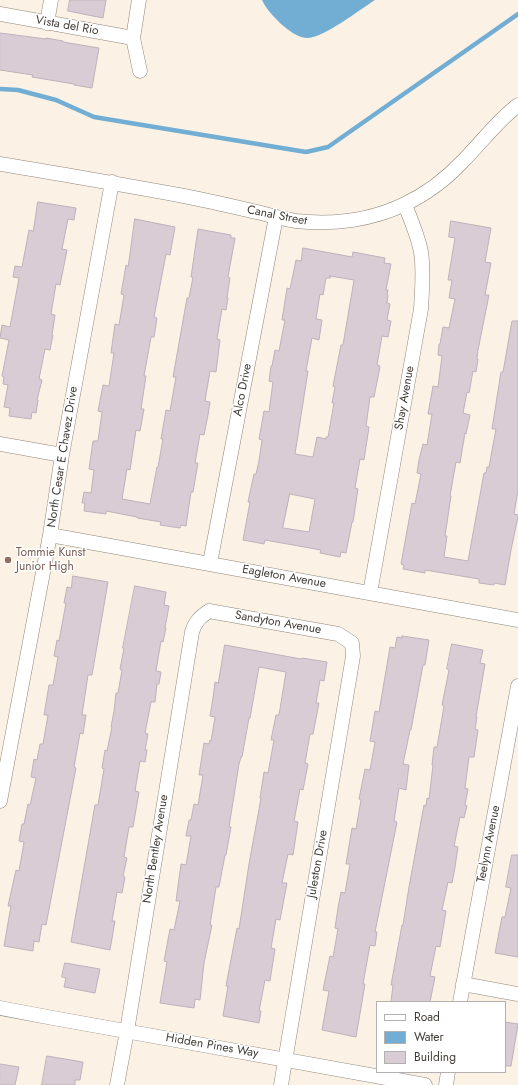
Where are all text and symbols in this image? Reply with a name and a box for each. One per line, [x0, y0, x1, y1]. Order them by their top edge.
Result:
street label: Vista del Rio [34, 13, 100, 39]
street label: Canal Street [246, 203, 308, 229]
street label: Alco Drive [231, 362, 255, 418]
street label: Shay Avenue [392, 365, 418, 431]
street label: North Cesar E Chavez Drive [45, 385, 81, 529]
place label: Tommie Kunst Junior High [16, 546, 85, 574]
marker: Tommie Kunst Junior High [3, 555, 13, 565]
street label: Eagleton Avenue [241, 563, 327, 591]
street label: Sandyton Avenue [234, 608, 322, 638]
street label: North Bentley Avenue [140, 794, 172, 904]
street label: Teelynn Avenue [474, 804, 504, 884]
street label: Juleston Drive [305, 829, 331, 899]
legend [376, 1001, 506, 1073]
text: Road [414, 1008, 440, 1026]
text: Water [414, 1028, 444, 1046]
street label: Hidden Pines Way [165, 1031, 259, 1061]
text: Building [414, 1048, 456, 1066]

